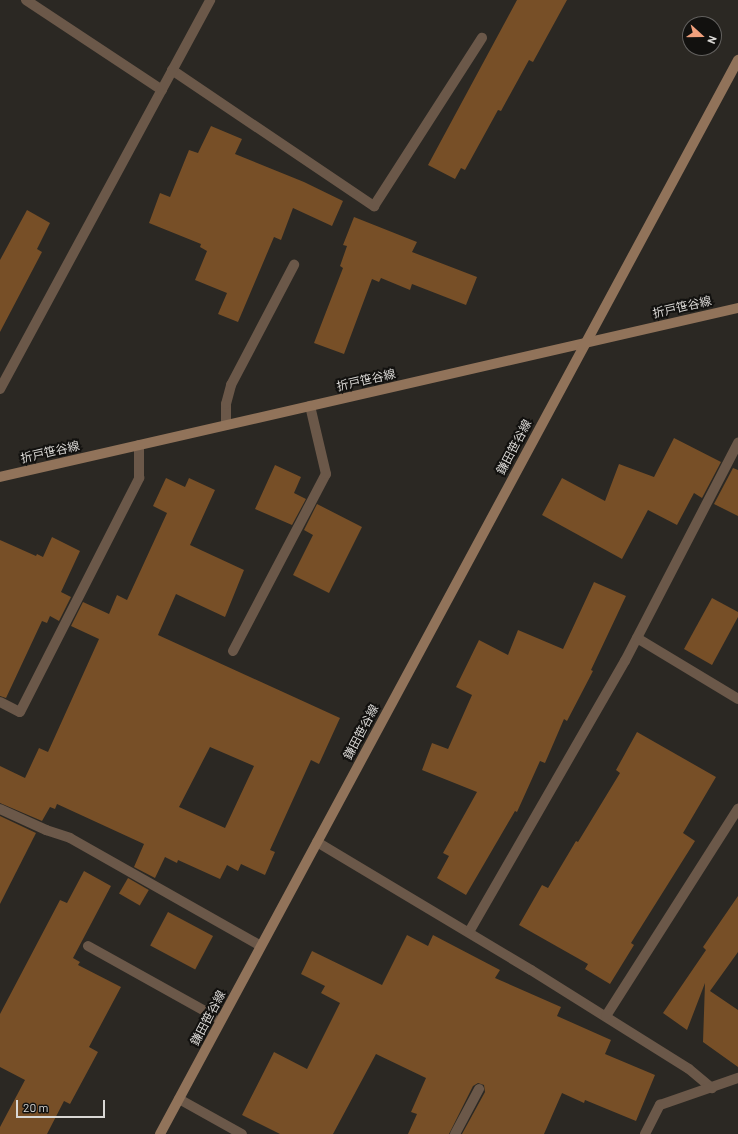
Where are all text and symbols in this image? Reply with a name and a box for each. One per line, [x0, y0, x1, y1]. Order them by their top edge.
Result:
north arrow [682, 16, 722, 56]
text: N [705, 34, 720, 46]
street label: 折戸笹谷線 [651, 293, 713, 321]
street label: 折戸笹谷線 [335, 366, 397, 394]
street label: 鎌田笹谷線 [494, 417, 534, 477]
street label: 折戸笹谷線 [19, 438, 81, 466]
street label: 鎌田笹谷線 [341, 702, 381, 762]
street label: 鎌田笹谷線 [188, 988, 228, 1048]
scale bar [18, 1092, 107, 1118]
text: 20 m [23, 1100, 49, 1114]

